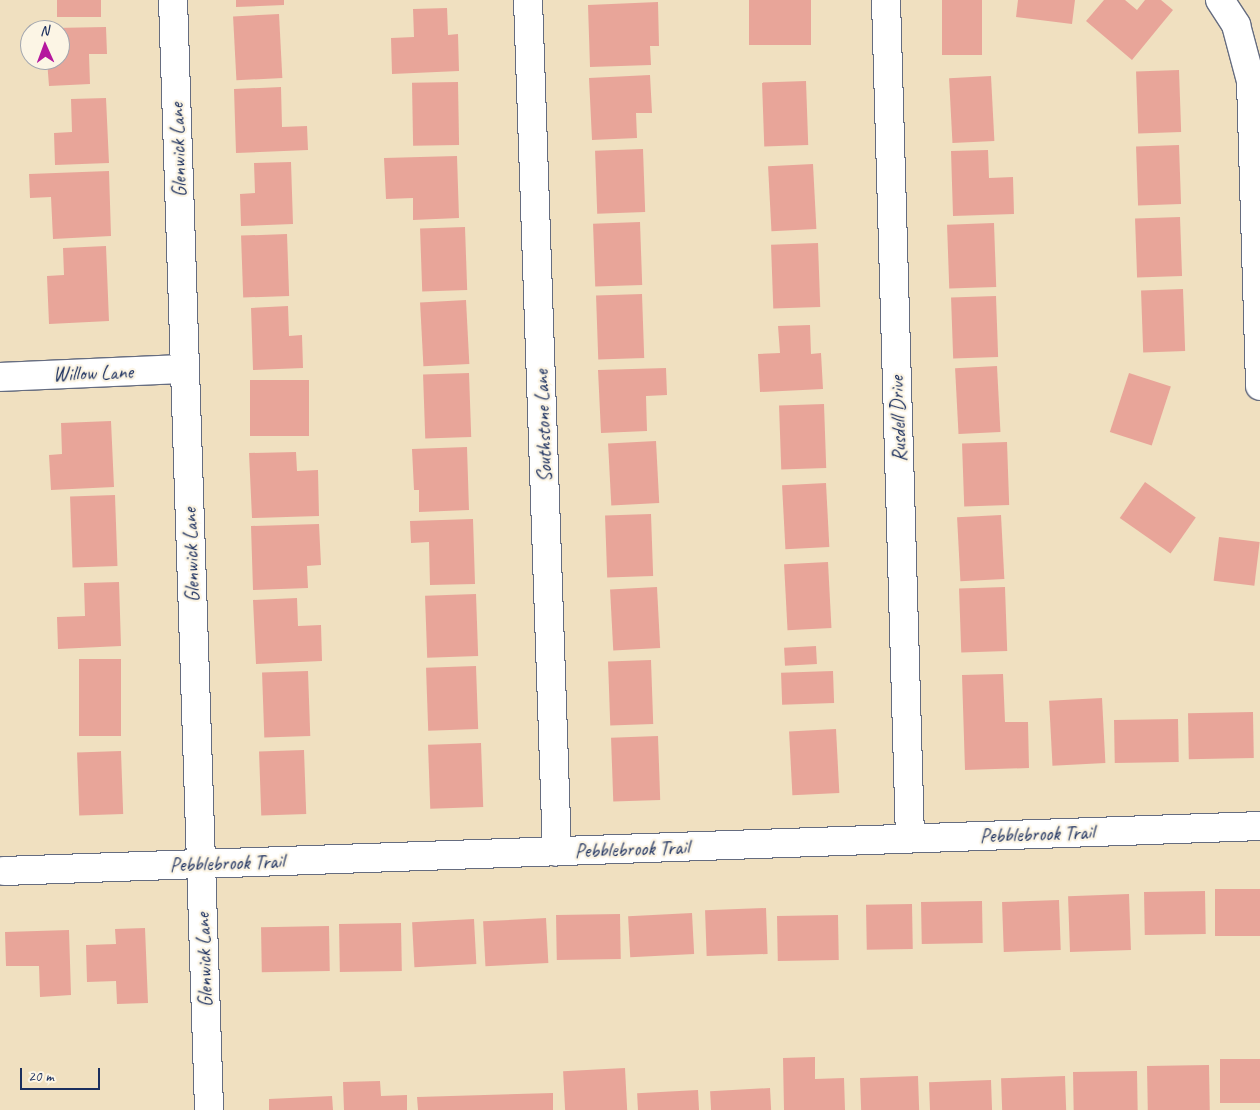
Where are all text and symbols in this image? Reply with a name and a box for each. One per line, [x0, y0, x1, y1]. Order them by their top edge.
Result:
north arrow [20, 20, 70, 70]
text: N [40, 22, 49, 39]
street label: Glenwick Lane [164, 102, 192, 198]
street label: Willow Lane [52, 360, 134, 386]
street label: Southstone Lane [529, 369, 557, 483]
street label: Rusdell Drive [885, 375, 911, 463]
street label: Glenwick Lane [177, 507, 205, 603]
street label: Pebblebrook Trail [979, 820, 1095, 848]
street label: Pebblebrook Trail [574, 835, 690, 863]
street label: Pebblebrook Trail [169, 849, 285, 877]
street label: Glenwick Lane [190, 912, 218, 1008]
scale bar [22, 1058, 102, 1090]
text: 20 m [28, 1067, 54, 1086]

